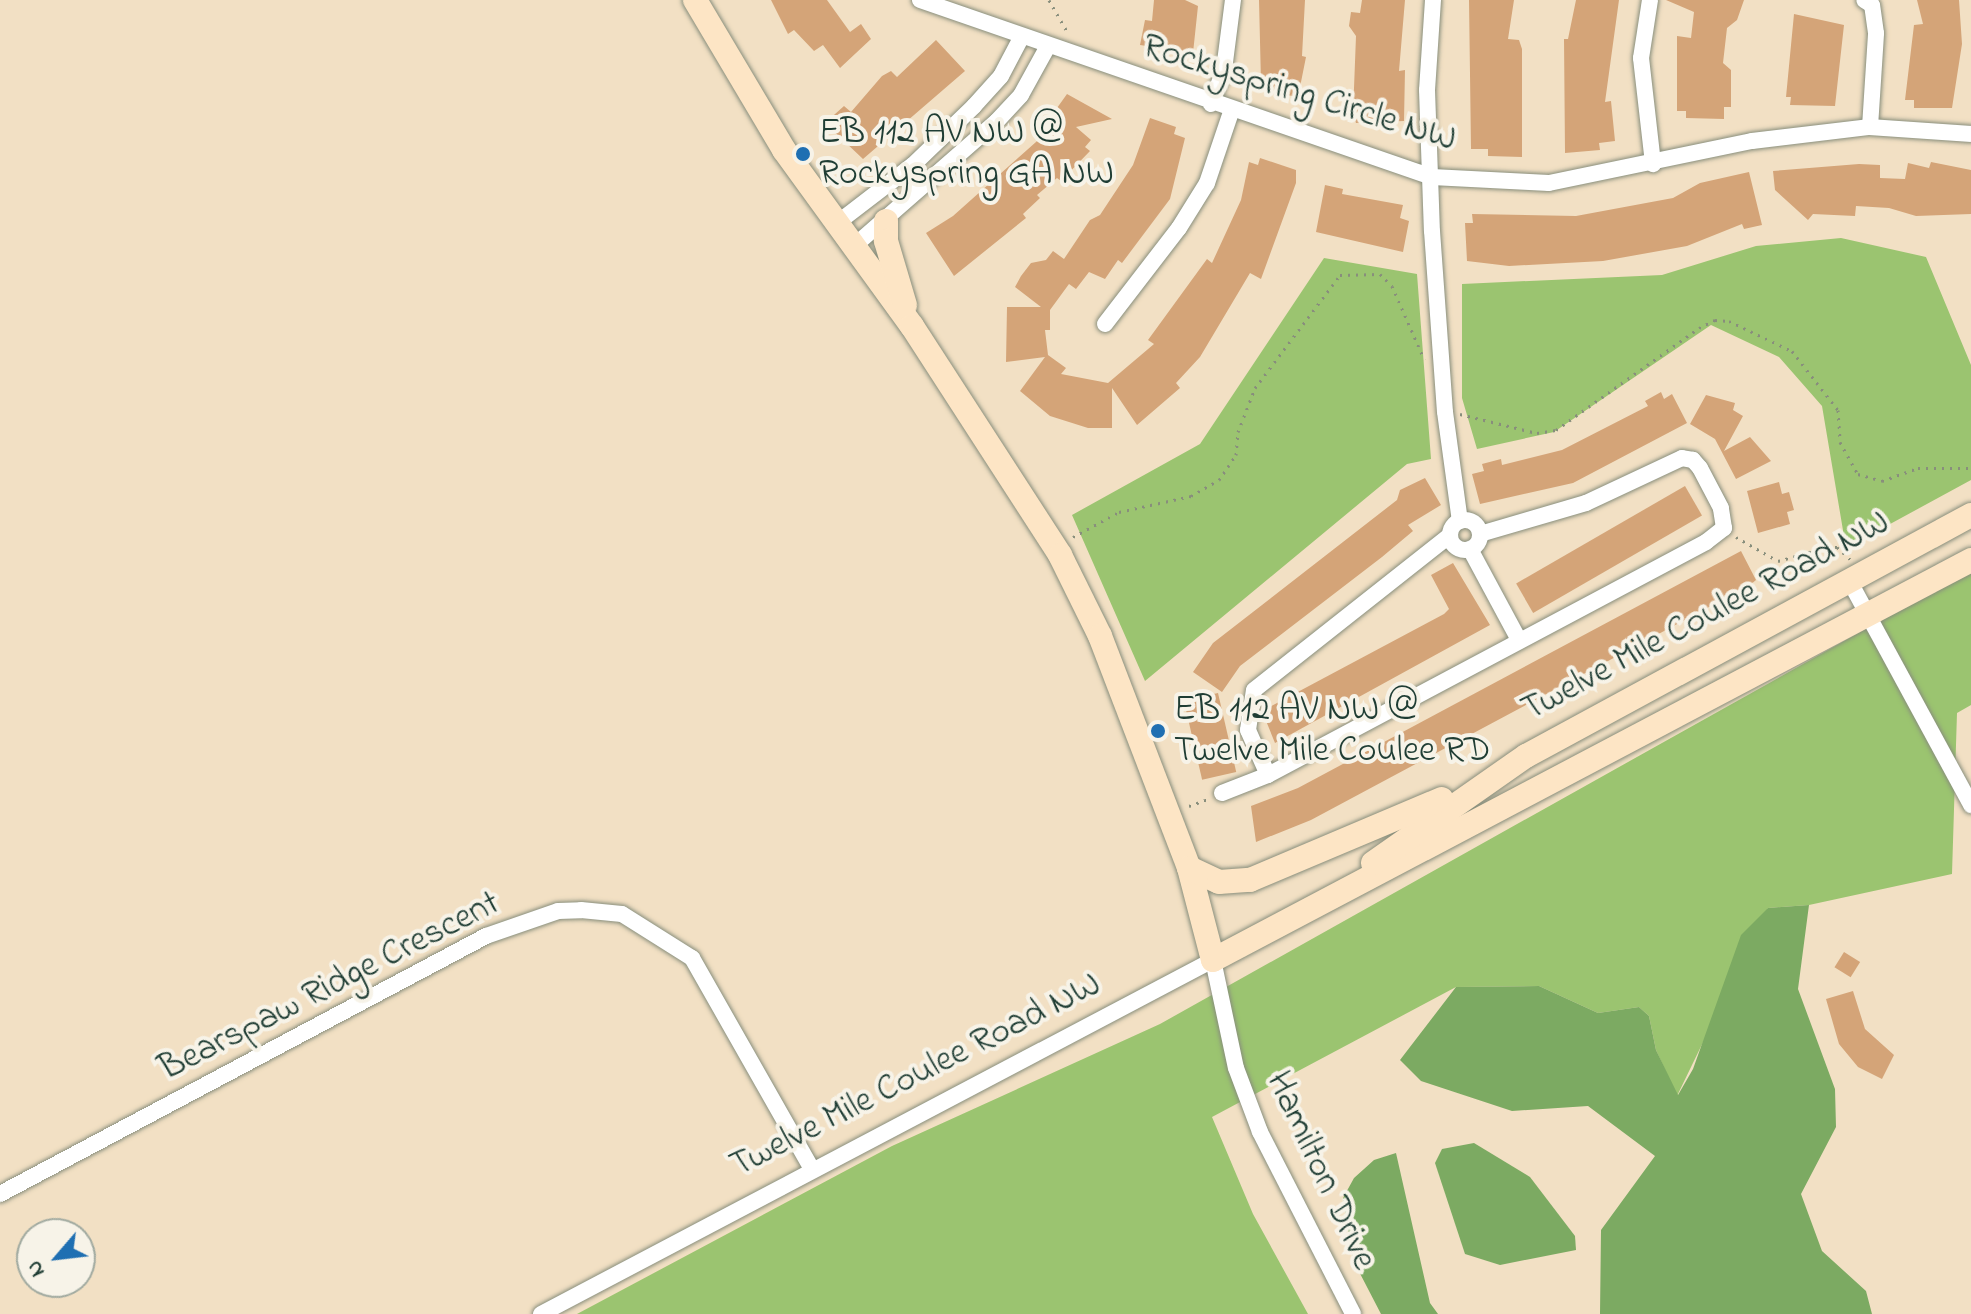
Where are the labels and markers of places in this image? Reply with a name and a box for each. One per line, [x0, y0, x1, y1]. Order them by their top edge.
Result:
place label: EB 112 AV NW @ Rockyspring GA NW [819, 111, 1114, 196]
marker: EB 112 AV NW @ Rockyspring GA NW [794, 145, 812, 163]
place label: EB 112 AV NW @ Twelve Mile Coulee RD [1174, 688, 1490, 773]
marker: EB 112 AV NW @ Twelve Mile Coulee RD [1149, 722, 1167, 740]

